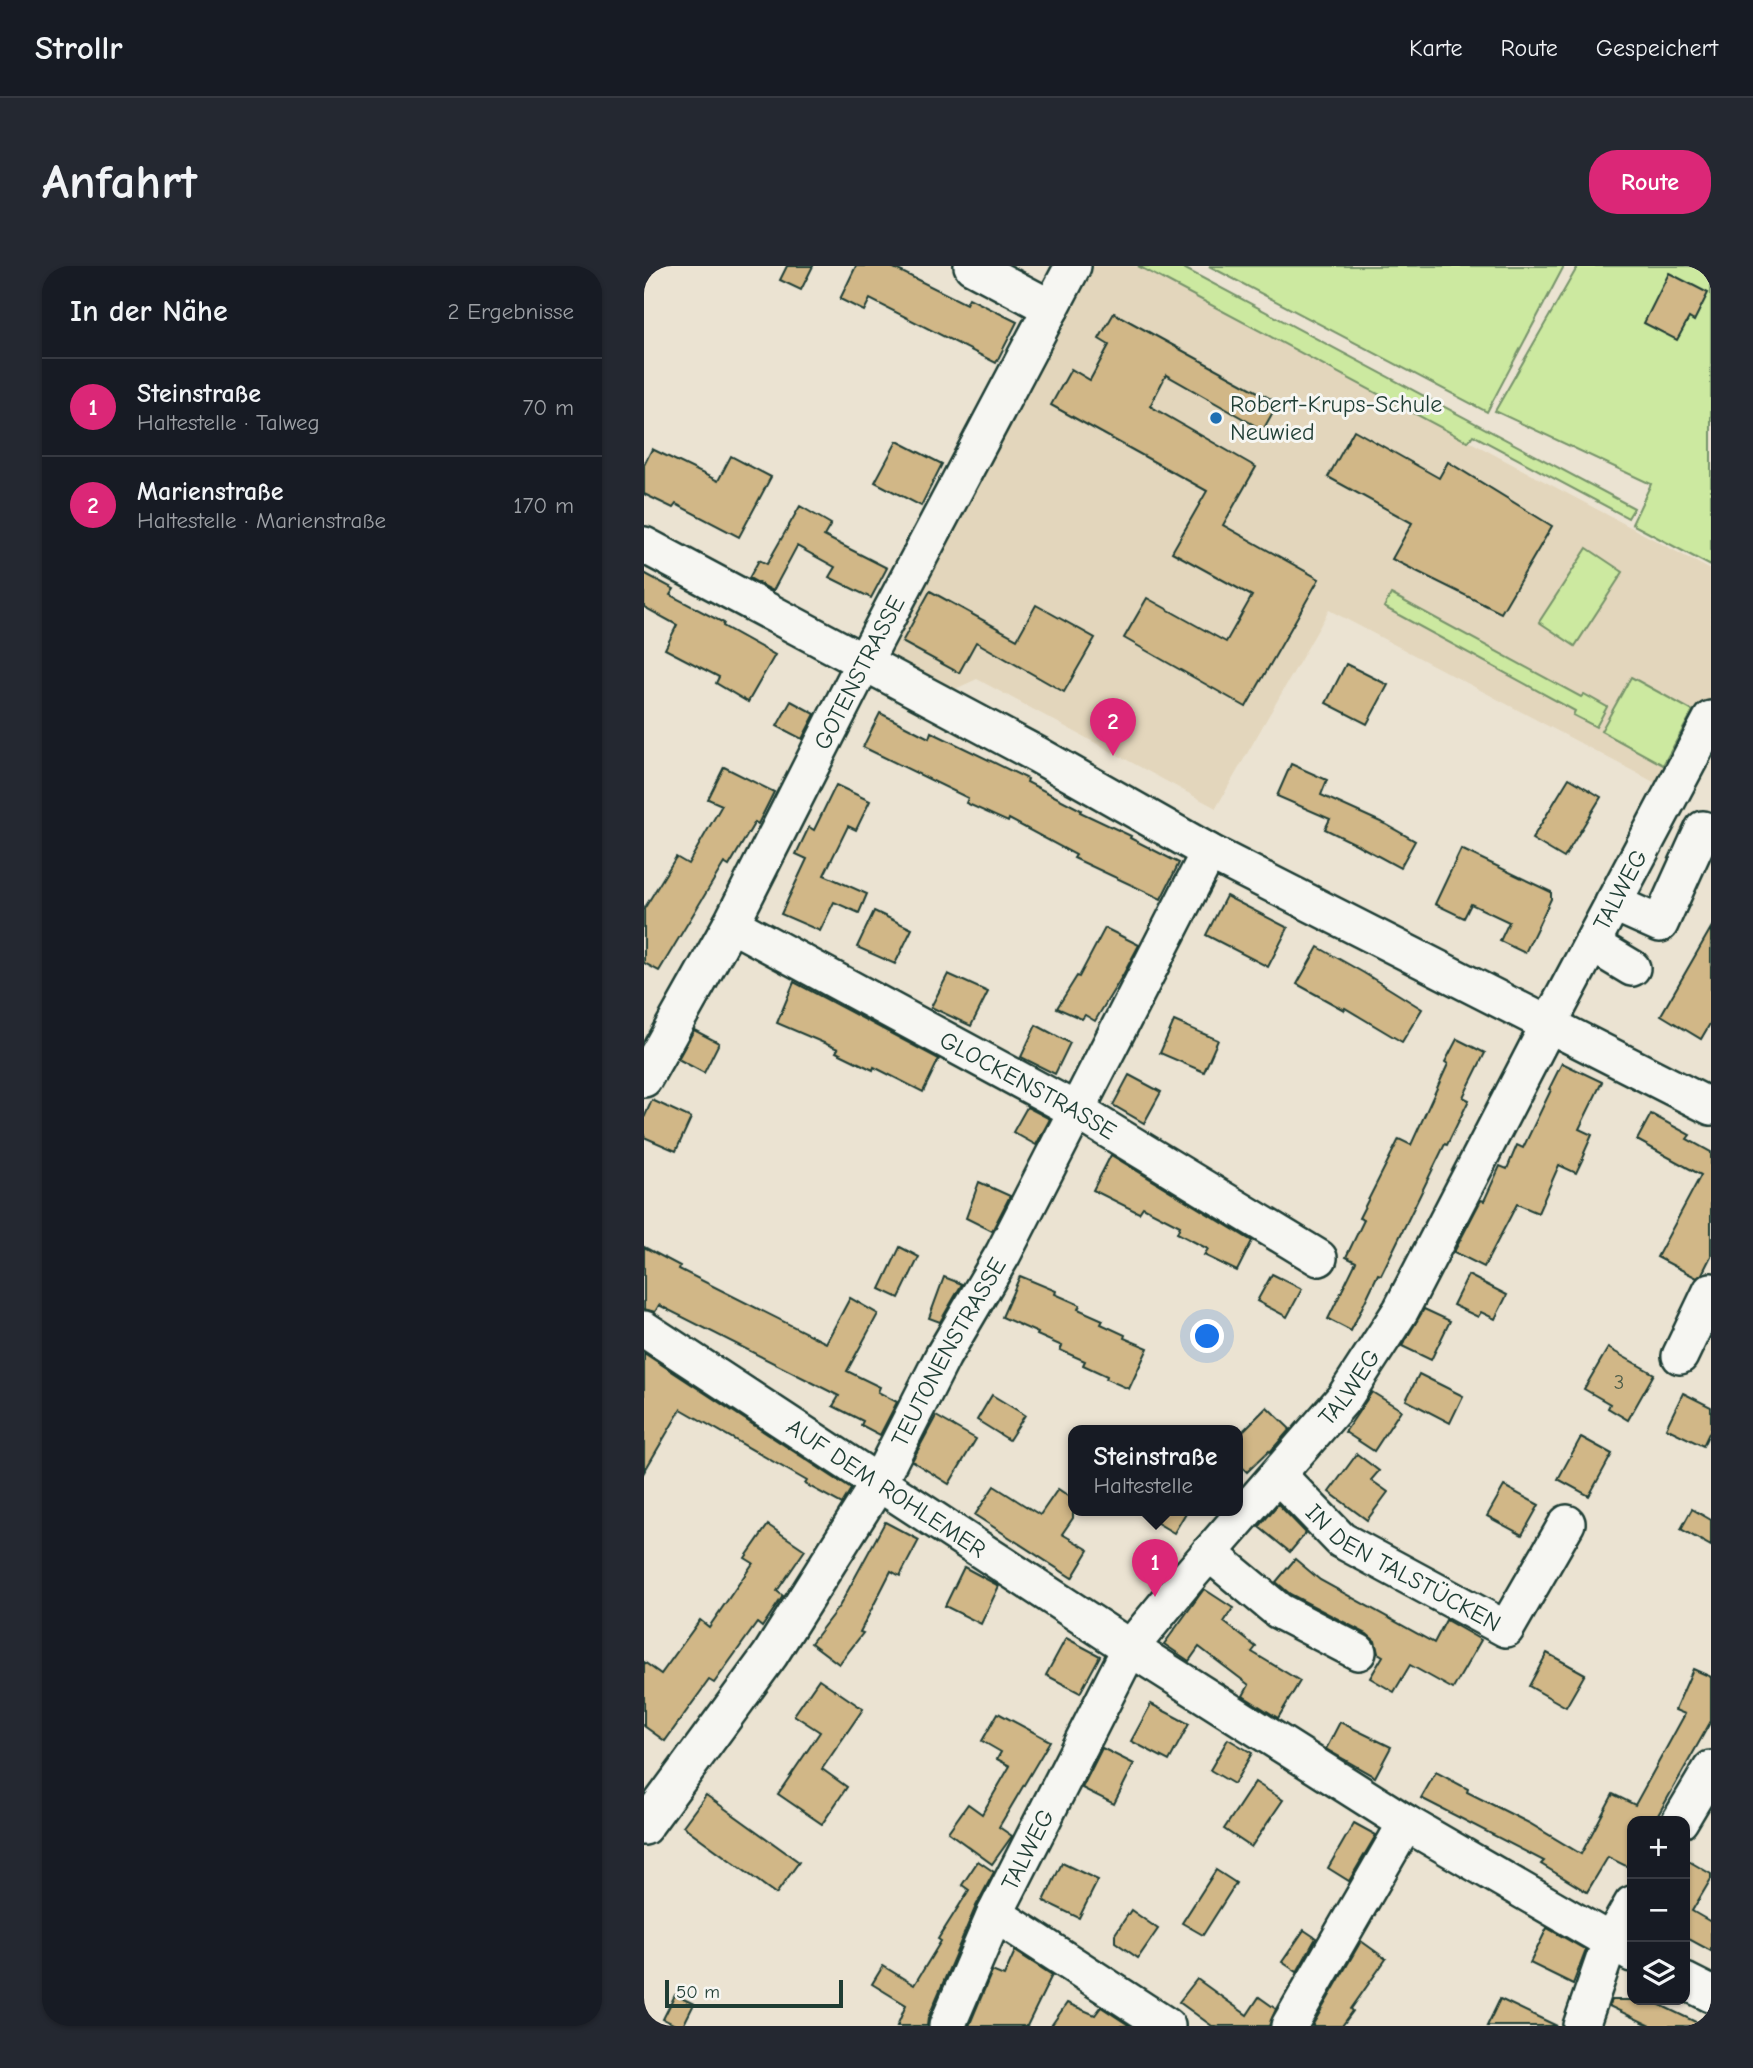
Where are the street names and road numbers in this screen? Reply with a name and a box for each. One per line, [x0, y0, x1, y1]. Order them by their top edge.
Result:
street label: GOTENSTRASSE [808, 591, 910, 754]
street label: TALWEG [1587, 845, 1653, 935]
street label: GLOCKENSTRASSE [935, 1025, 1121, 1145]
street label: TEUTONENSTRASSE [885, 1253, 1012, 1451]
street label: TALWEG [1313, 1344, 1386, 1431]
street label: AUF DEM ROHLEMER [781, 1413, 991, 1564]
street label: IN DEN TALSTÜCKEN [1300, 1498, 1506, 1638]
street label: TALWEG [995, 1804, 1060, 1895]

